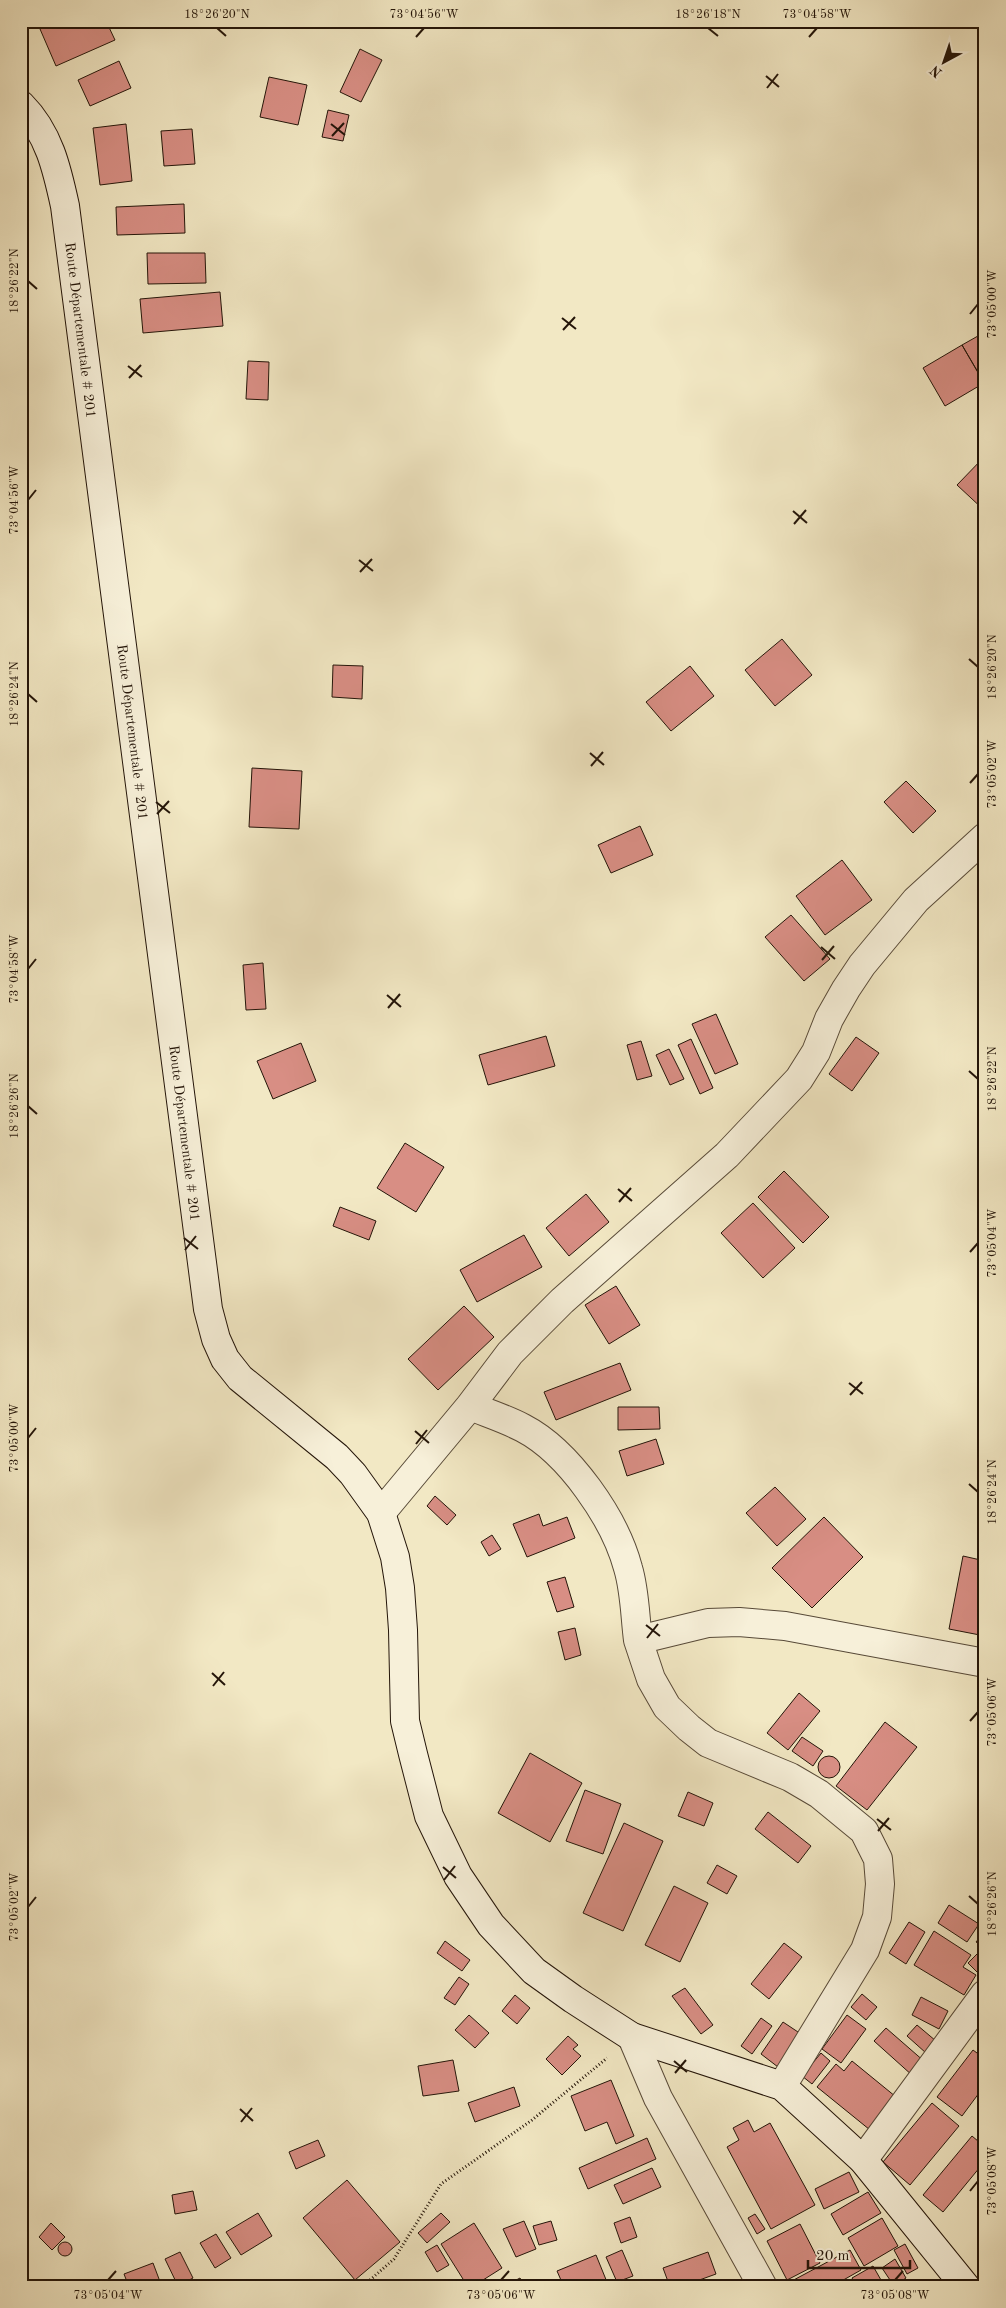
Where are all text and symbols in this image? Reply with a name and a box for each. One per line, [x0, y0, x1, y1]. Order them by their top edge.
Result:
text: 73°04'56"W [389, 8, 459, 21]
text: 73°04'58"W [782, 8, 852, 21]
text: 18°26'20"N [184, 9, 250, 21]
text: 18°26'18"N [675, 9, 741, 21]
north arrow [918, 38, 968, 88]
text: N [927, 62, 945, 80]
street label: Route Départementale # 201 [62, 241, 98, 419]
text: 18°26'22"N [9, 248, 21, 314]
text: 73°05'00"W [986, 269, 999, 339]
text: 73°04'56"W [8, 465, 21, 535]
text: 18°26'20"N [987, 634, 999, 700]
street label: Route Départementale # 201 [114, 643, 150, 821]
text: 18°26'24"N [9, 661, 21, 727]
text: 73°05'02"W [986, 739, 999, 809]
text: 73°04'58"W [8, 934, 21, 1004]
street label: Route Départementale # 201 [166, 1044, 202, 1222]
text: 18°26'22"N [987, 1046, 999, 1112]
text: 18°26'26"N [9, 1073, 21, 1139]
text: 73°05'04"W [986, 1208, 999, 1278]
text: 73°05'00"W [8, 1403, 21, 1473]
text: 18°26'24"N [987, 1459, 999, 1525]
text: 73°05'06"W [986, 1677, 999, 1747]
text: 18°26'26"N [987, 1871, 999, 1937]
text: 73°05'02"W [8, 1872, 21, 1942]
text: 73°05'08"W [986, 2146, 999, 2216]
scale bar [808, 2238, 911, 2270]
text: 20 m [816, 2249, 850, 2264]
text: 73°05'04"W [73, 2289, 143, 2302]
text: 73°05'06"W [466, 2289, 536, 2302]
text: 73°05'08"W [860, 2289, 930, 2302]

